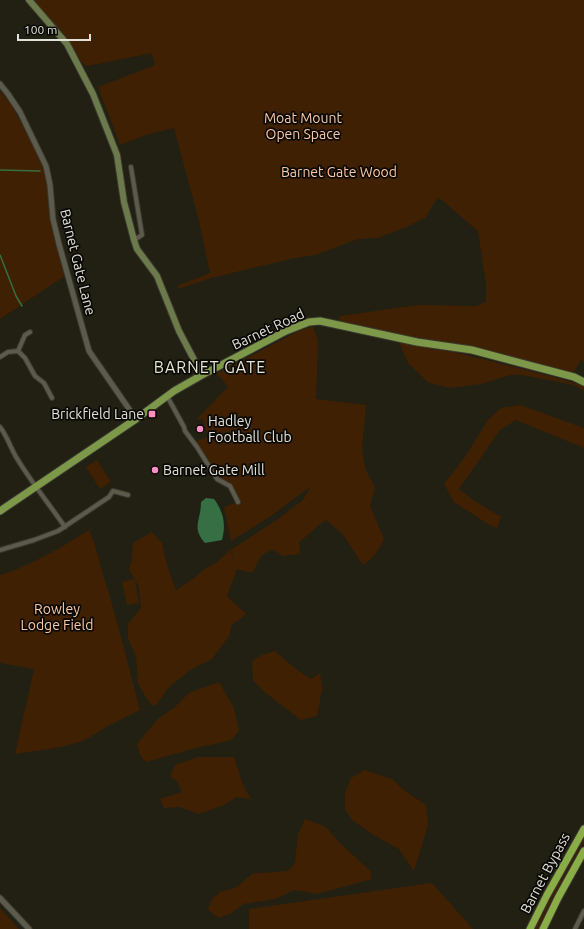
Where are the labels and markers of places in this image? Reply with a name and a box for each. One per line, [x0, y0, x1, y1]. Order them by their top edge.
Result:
place label: Brickfield Lane [51, 406, 144, 422]
marker: Brickfield Lane [147, 409, 157, 419]
place label: Hadley Football Club [208, 413, 292, 445]
marker: Hadley Football Club [195, 424, 205, 434]
place label: Barnet Gate Mill [163, 462, 265, 478]
marker: Barnet Gate Mill [150, 465, 160, 475]

